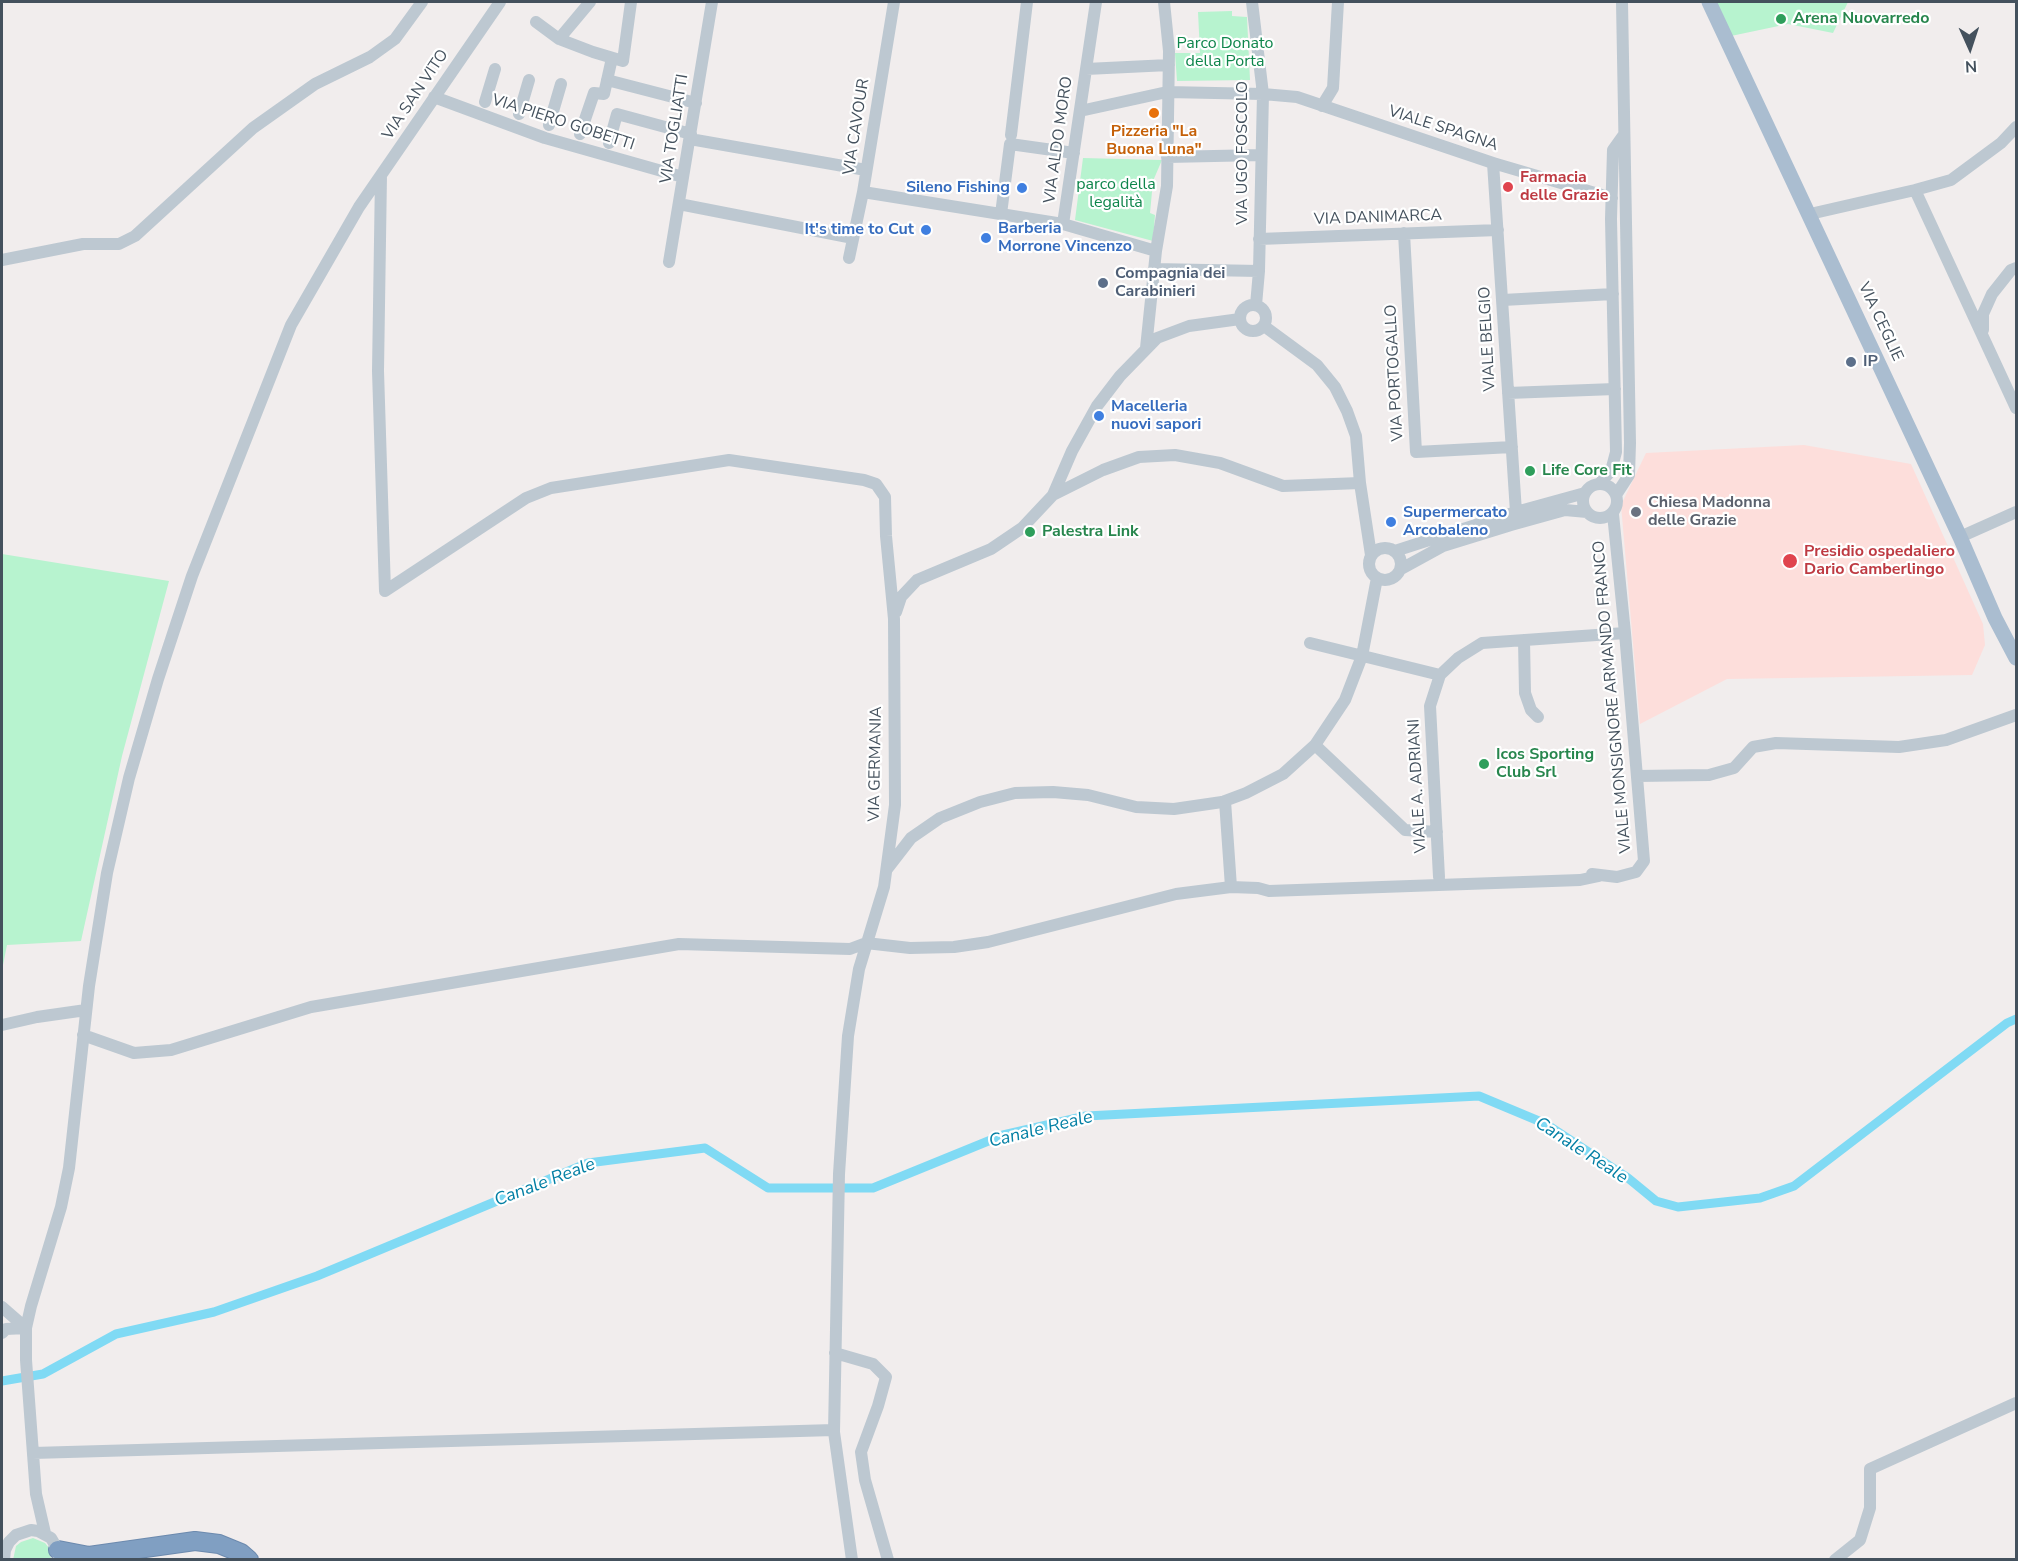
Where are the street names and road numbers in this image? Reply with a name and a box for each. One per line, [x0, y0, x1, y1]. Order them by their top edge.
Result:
street label: VIA SAN VITO [379, 46, 453, 144]
street label: VIA TOGLIATTI [657, 73, 693, 185]
street label: VIA ALDO MORO [1041, 75, 1077, 205]
street label: VIA CAVOUR [840, 77, 874, 177]
street label: VIA UGO FOSCOLO [1233, 81, 1253, 225]
street label: VIA PIERO GOBETTI [489, 91, 637, 155]
street label: VIALE SPAGNA [1386, 102, 1500, 156]
street label: VIA DANIMARCA [1314, 206, 1442, 230]
street label: VIA CEGLIE [1853, 280, 1907, 364]
street label: VIALE BELGIO [1476, 286, 1500, 392]
street label: VIA PORTOGALLO [1382, 304, 1408, 442]
street label: VIALE MONSIGNORE ARMANDO FRANCO [1590, 540, 1636, 854]
street label: VIA GERMANIA [865, 706, 887, 822]
street label: VIALE A. ADRIANI [1405, 718, 1431, 854]

